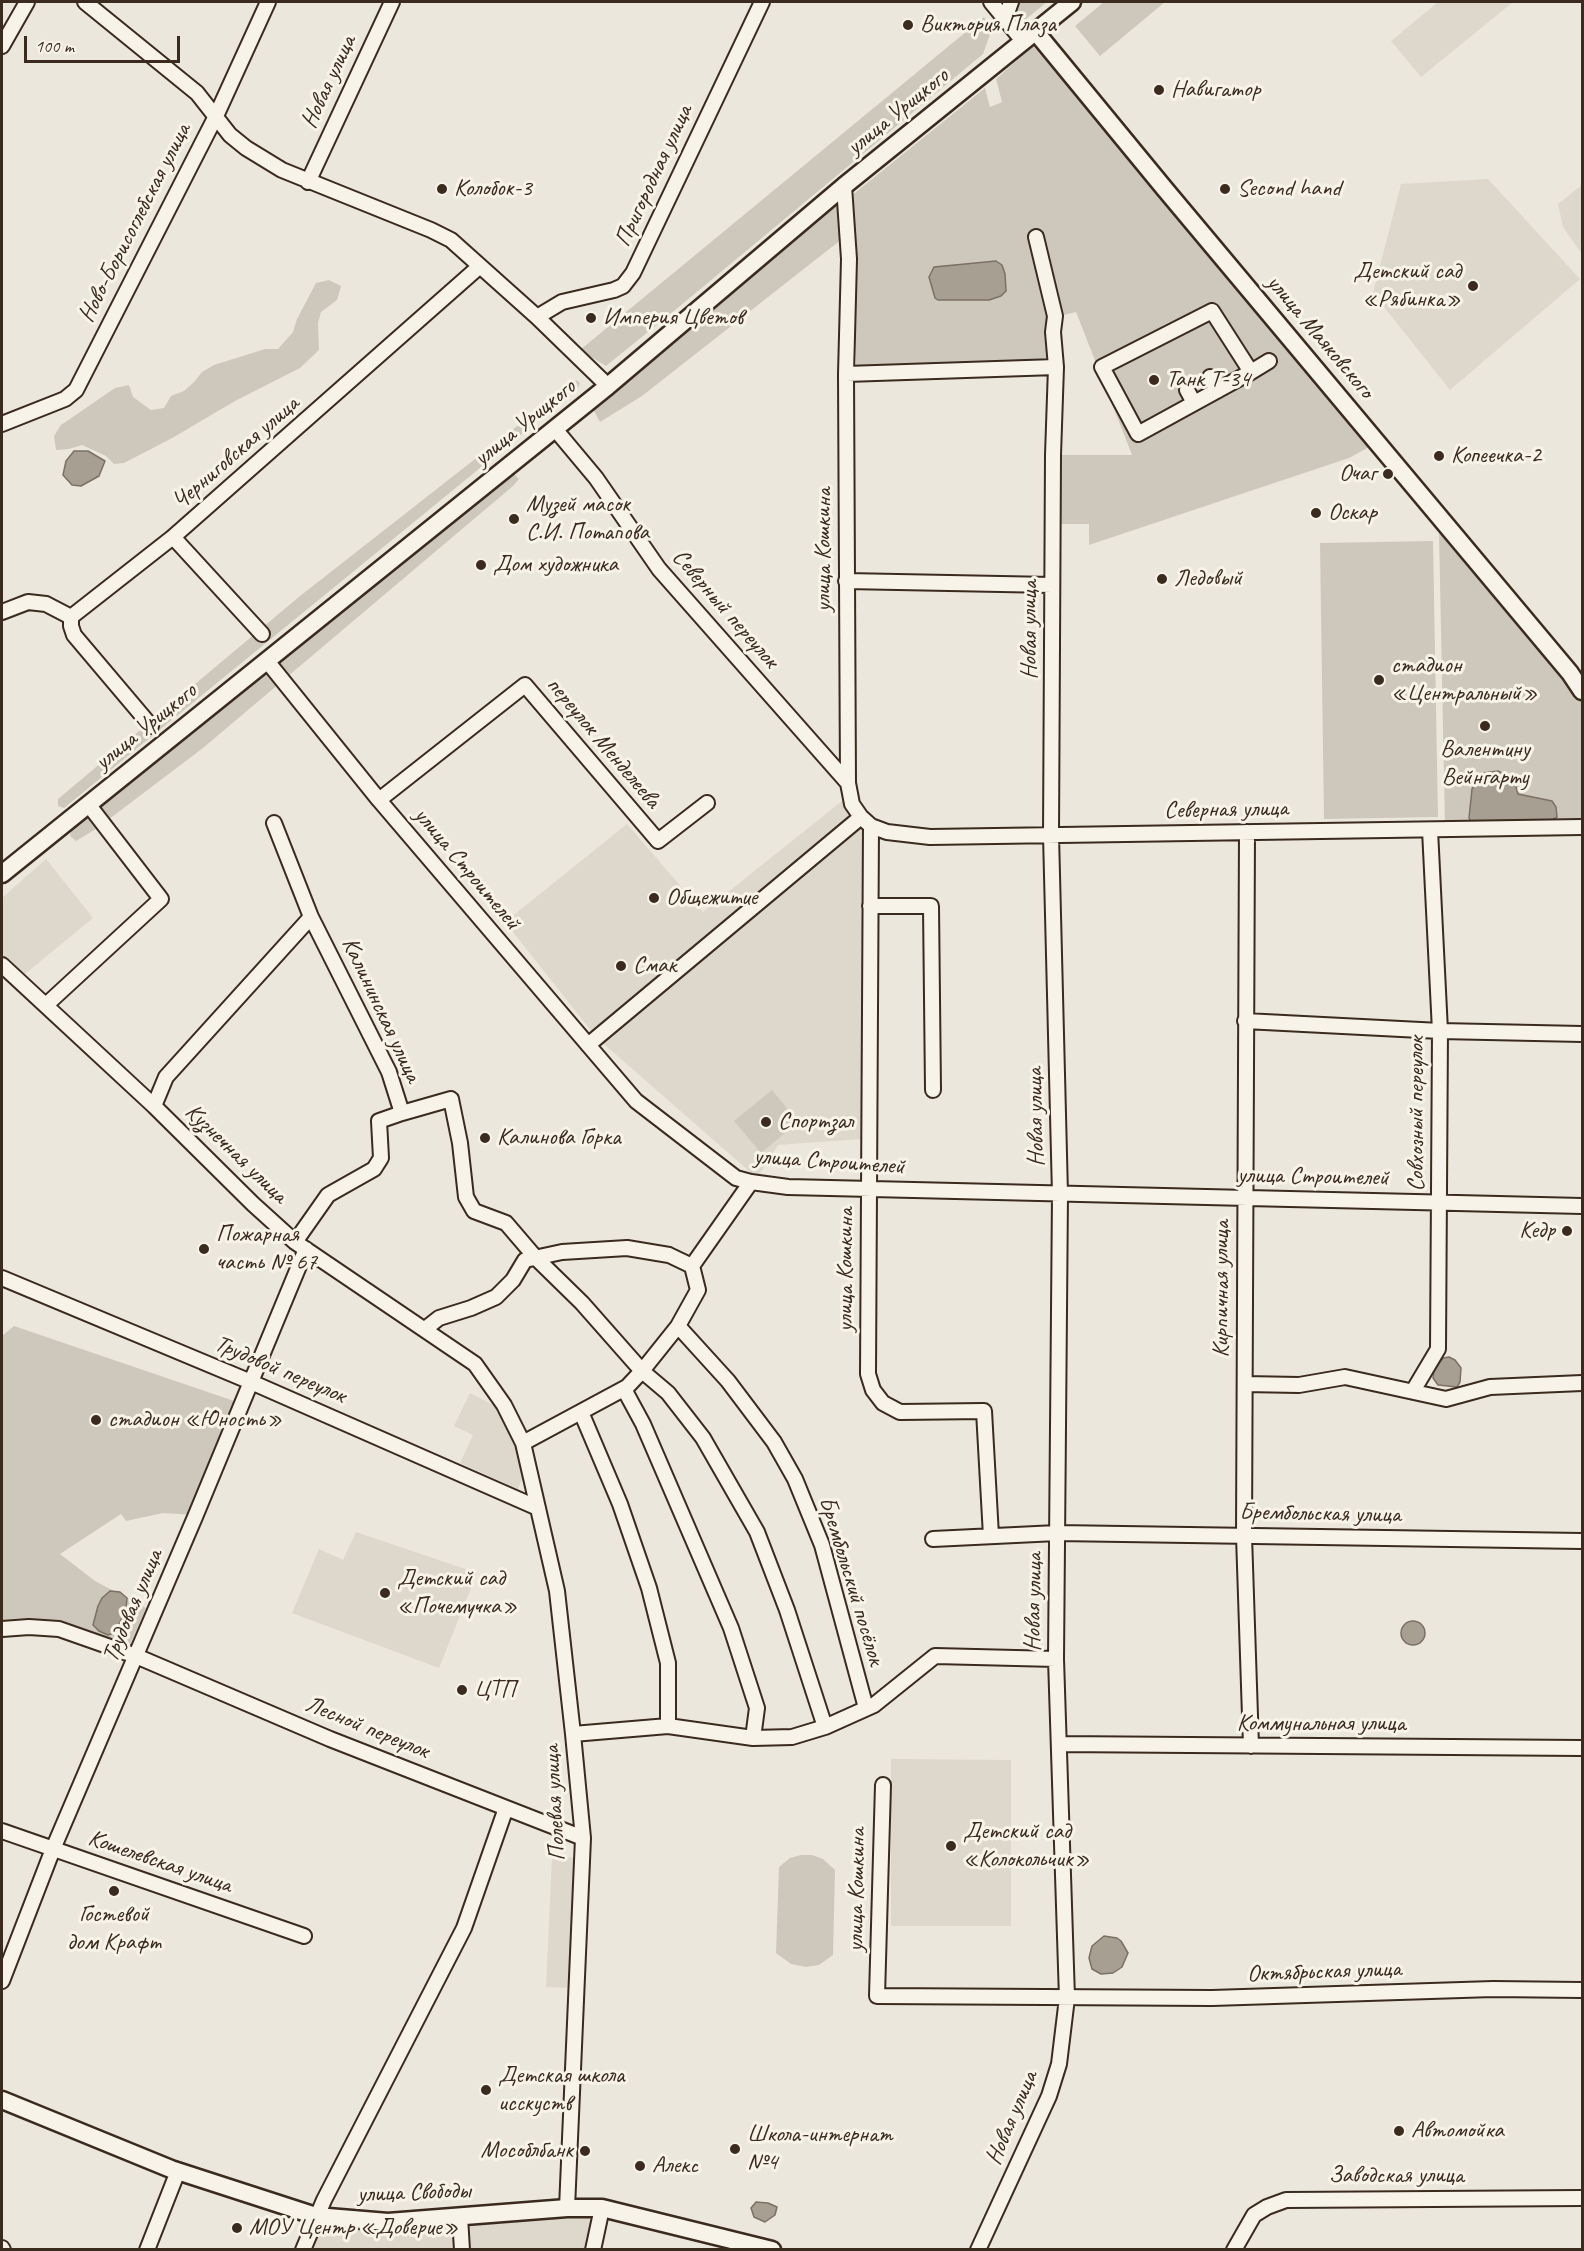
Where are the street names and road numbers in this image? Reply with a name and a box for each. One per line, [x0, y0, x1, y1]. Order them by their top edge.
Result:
street label: Новая улица [295, 31, 363, 133]
street label: улица Урицкого [841, 62, 955, 162]
street label: Пригородная улица [609, 101, 699, 251]
street label: Ново-Борисоглебская улица [72, 119, 198, 327]
street label: улица Маяковского [1260, 269, 1380, 405]
street label: улица Урицкого [468, 373, 582, 473]
street label: Черниговская улица [167, 390, 305, 516]
street label: улица Кошкина [810, 488, 838, 612]
street label: Северный переулок [665, 544, 785, 674]
street label: Новая улица [1016, 580, 1044, 680]
street label: переулок Менделеева [540, 671, 666, 815]
street label: улица Урицкого [89, 677, 203, 777]
street label: Северная улица [1164, 795, 1288, 825]
street label: улица Строителей [407, 802, 527, 936]
street label: Калининская улица [335, 933, 427, 1087]
street label: Совхозный переулок [1403, 1036, 1431, 1192]
street label: Новая улица [1021, 1067, 1051, 1167]
street label: Кузнечная улица [179, 1098, 293, 1210]
street label: улица Строителей [753, 1142, 905, 1182]
street label: улица Строителей [1237, 1161, 1389, 1193]
street label: улица Кошкина [832, 1208, 860, 1332]
street label: Кирпичная улица [1208, 1220, 1236, 1358]
street label: Трудовой переулок [210, 1329, 350, 1411]
street label: Брембольский посёлок [812, 1493, 890, 1669]
street label: Брембольская улица [1239, 1498, 1401, 1530]
street label: Трудовая улица [96, 1545, 170, 1667]
street label: Новая улица [1019, 1552, 1049, 1652]
street label: Лесной переулок [301, 1690, 433, 1766]
street label: Коммунальная улица [1237, 1710, 1405, 1738]
street label: Полевая улица [538, 1744, 572, 1862]
street label: Кошелевская улица [84, 1824, 236, 1900]
street label: улица Кошкина [842, 1828, 872, 1952]
street label: Октябрьская улица [1246, 1955, 1402, 1989]
street label: Новая улица [979, 2067, 1045, 2169]
street label: Заводская улица [1328, 2162, 1464, 2190]
street label: улица Свободы [357, 2177, 471, 2209]

